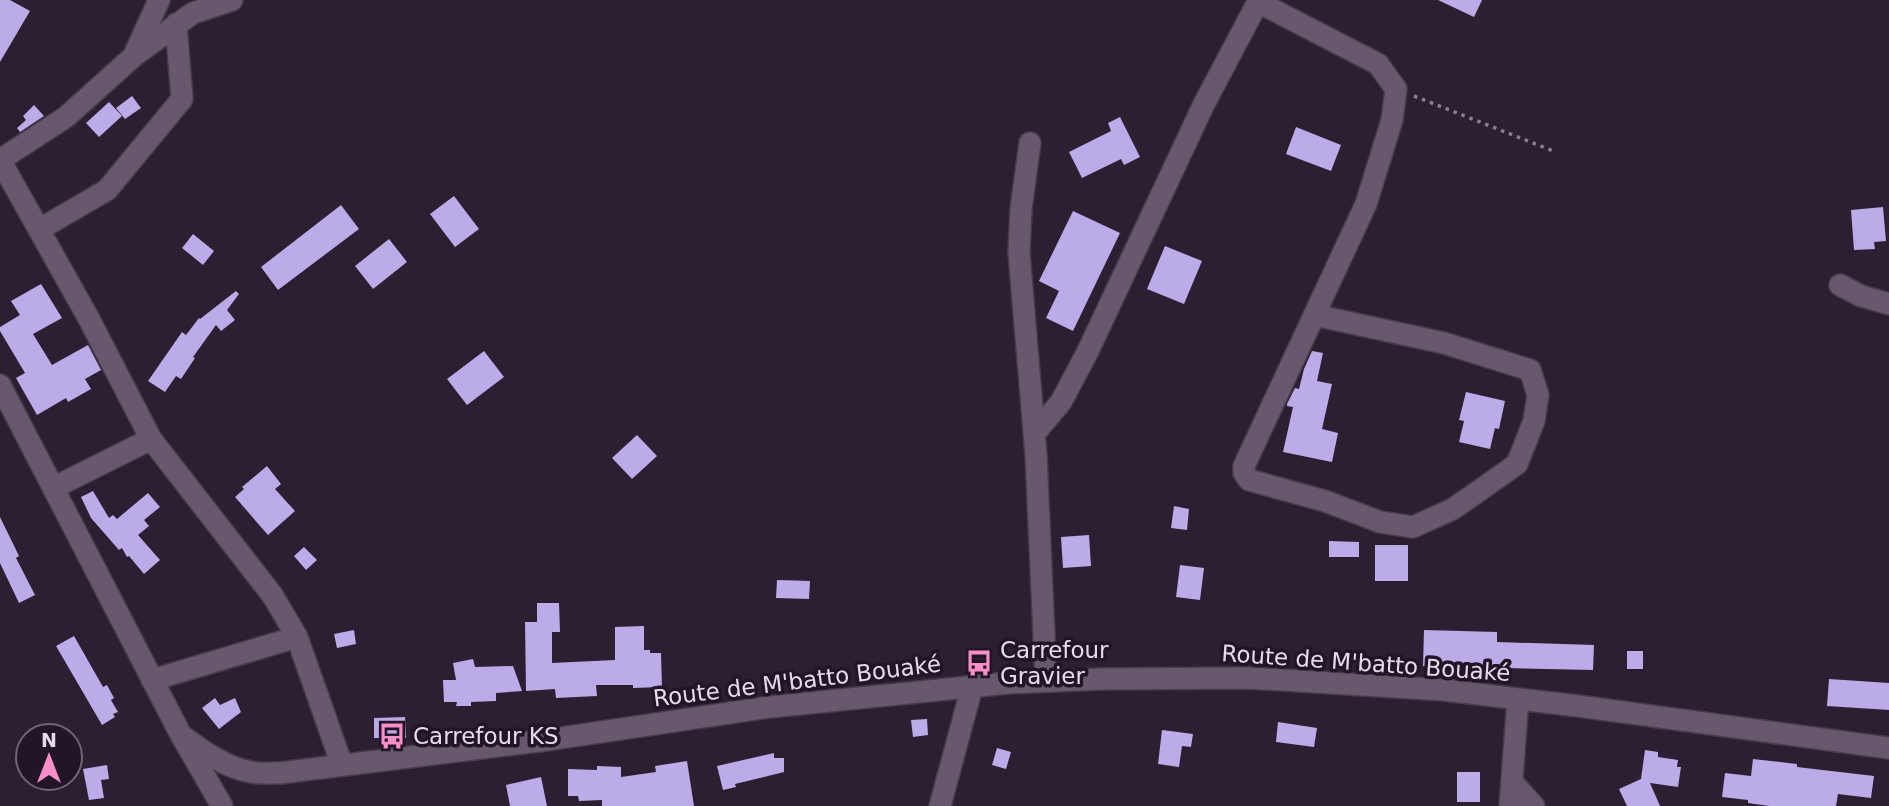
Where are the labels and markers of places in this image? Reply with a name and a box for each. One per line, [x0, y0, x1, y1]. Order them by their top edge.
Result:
place label: Carrefour Gravier [1000, 637, 1109, 689]
bus stop icon: Carrefour Gravier [964, 648, 994, 678]
bus stop icon: Carrefour KS [377, 721, 407, 751]
place label: Carrefour KS [413, 723, 559, 749]

